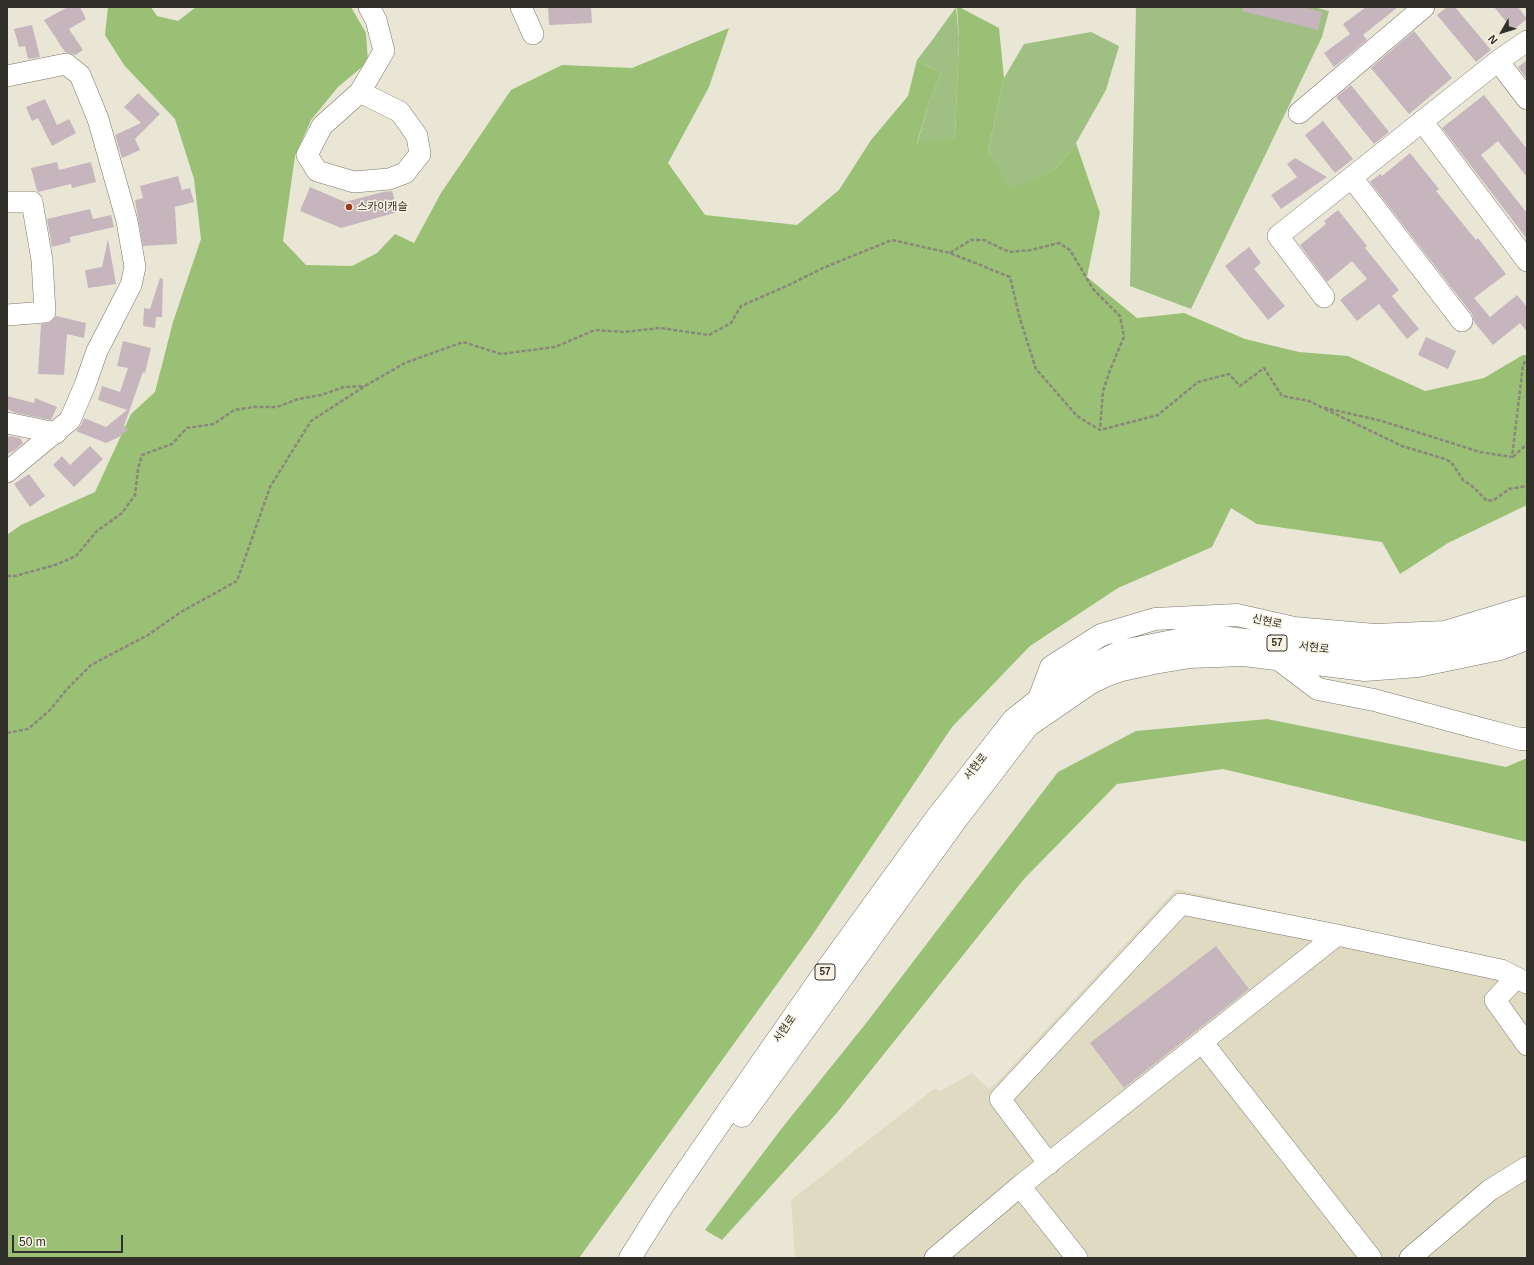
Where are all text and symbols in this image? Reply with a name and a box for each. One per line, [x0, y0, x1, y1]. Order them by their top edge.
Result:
north arrow [1482, 12, 1522, 52]
text: N [1486, 33, 1500, 46]
place label: 스카이캐슬 [357, 200, 408, 214]
marker: 스카이캐슬 [344, 202, 354, 212]
street label: 신현로 [1251, 612, 1283, 632]
road number: 57 [1267, 635, 1287, 651]
street label: 서현로 [1298, 640, 1330, 656]
street label: 서현로 [961, 751, 991, 783]
road number: 57 [815, 964, 835, 980]
street label: 서현로 [771, 1013, 799, 1045]
scale bar [14, 1227, 125, 1253]
text: 50 m [19, 1235, 46, 1249]

